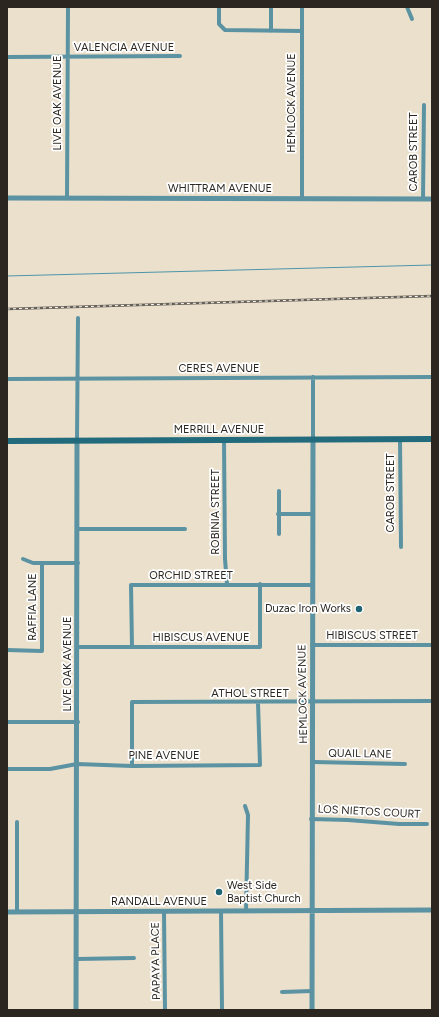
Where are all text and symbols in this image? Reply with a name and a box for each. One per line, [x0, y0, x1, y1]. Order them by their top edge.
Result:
street label: VALENCIA AVENUE [74, 41, 174, 55]
street label: HEMLOCK AVENUE [285, 53, 299, 153]
street label: LIVE OAK AVENUE [51, 56, 65, 150]
street label: CAROB STREET [407, 112, 421, 192]
street label: WHITTRAM AVENUE [168, 182, 272, 196]
street label: CERES AVENUE [178, 362, 260, 376]
street label: MERRILL AVENUE [174, 423, 264, 437]
street label: CAROB STREET [384, 453, 398, 533]
street label: ROBINIA STREET [209, 469, 223, 555]
street label: ORCHID STREET [149, 569, 233, 583]
street label: RAFFIA LANE [26, 573, 40, 641]
place label: Duzac Iron Works [265, 602, 351, 616]
marker: Duzac Iron Works [354, 604, 364, 614]
street label: LIVE OAK AVENUE [61, 617, 75, 711]
street label: HIBISCUS STREET [326, 629, 418, 643]
street label: HIBISCUS AVENUE [153, 631, 249, 645]
street label: HEMLOCK AVENUE [296, 644, 310, 744]
street label: ATHOL STREET [211, 687, 289, 701]
street label: QUAIL LANE [328, 747, 392, 761]
street label: PINE AVENUE [128, 749, 200, 763]
street label: LOS NIETOS COURT [317, 803, 421, 821]
place label: West Side Baptist Church [227, 879, 301, 905]
marker: West Side Baptist Church [214, 887, 224, 897]
street label: RANDALL AVENUE [111, 895, 207, 909]
street label: PAPAYA PLACE [149, 922, 163, 1000]

